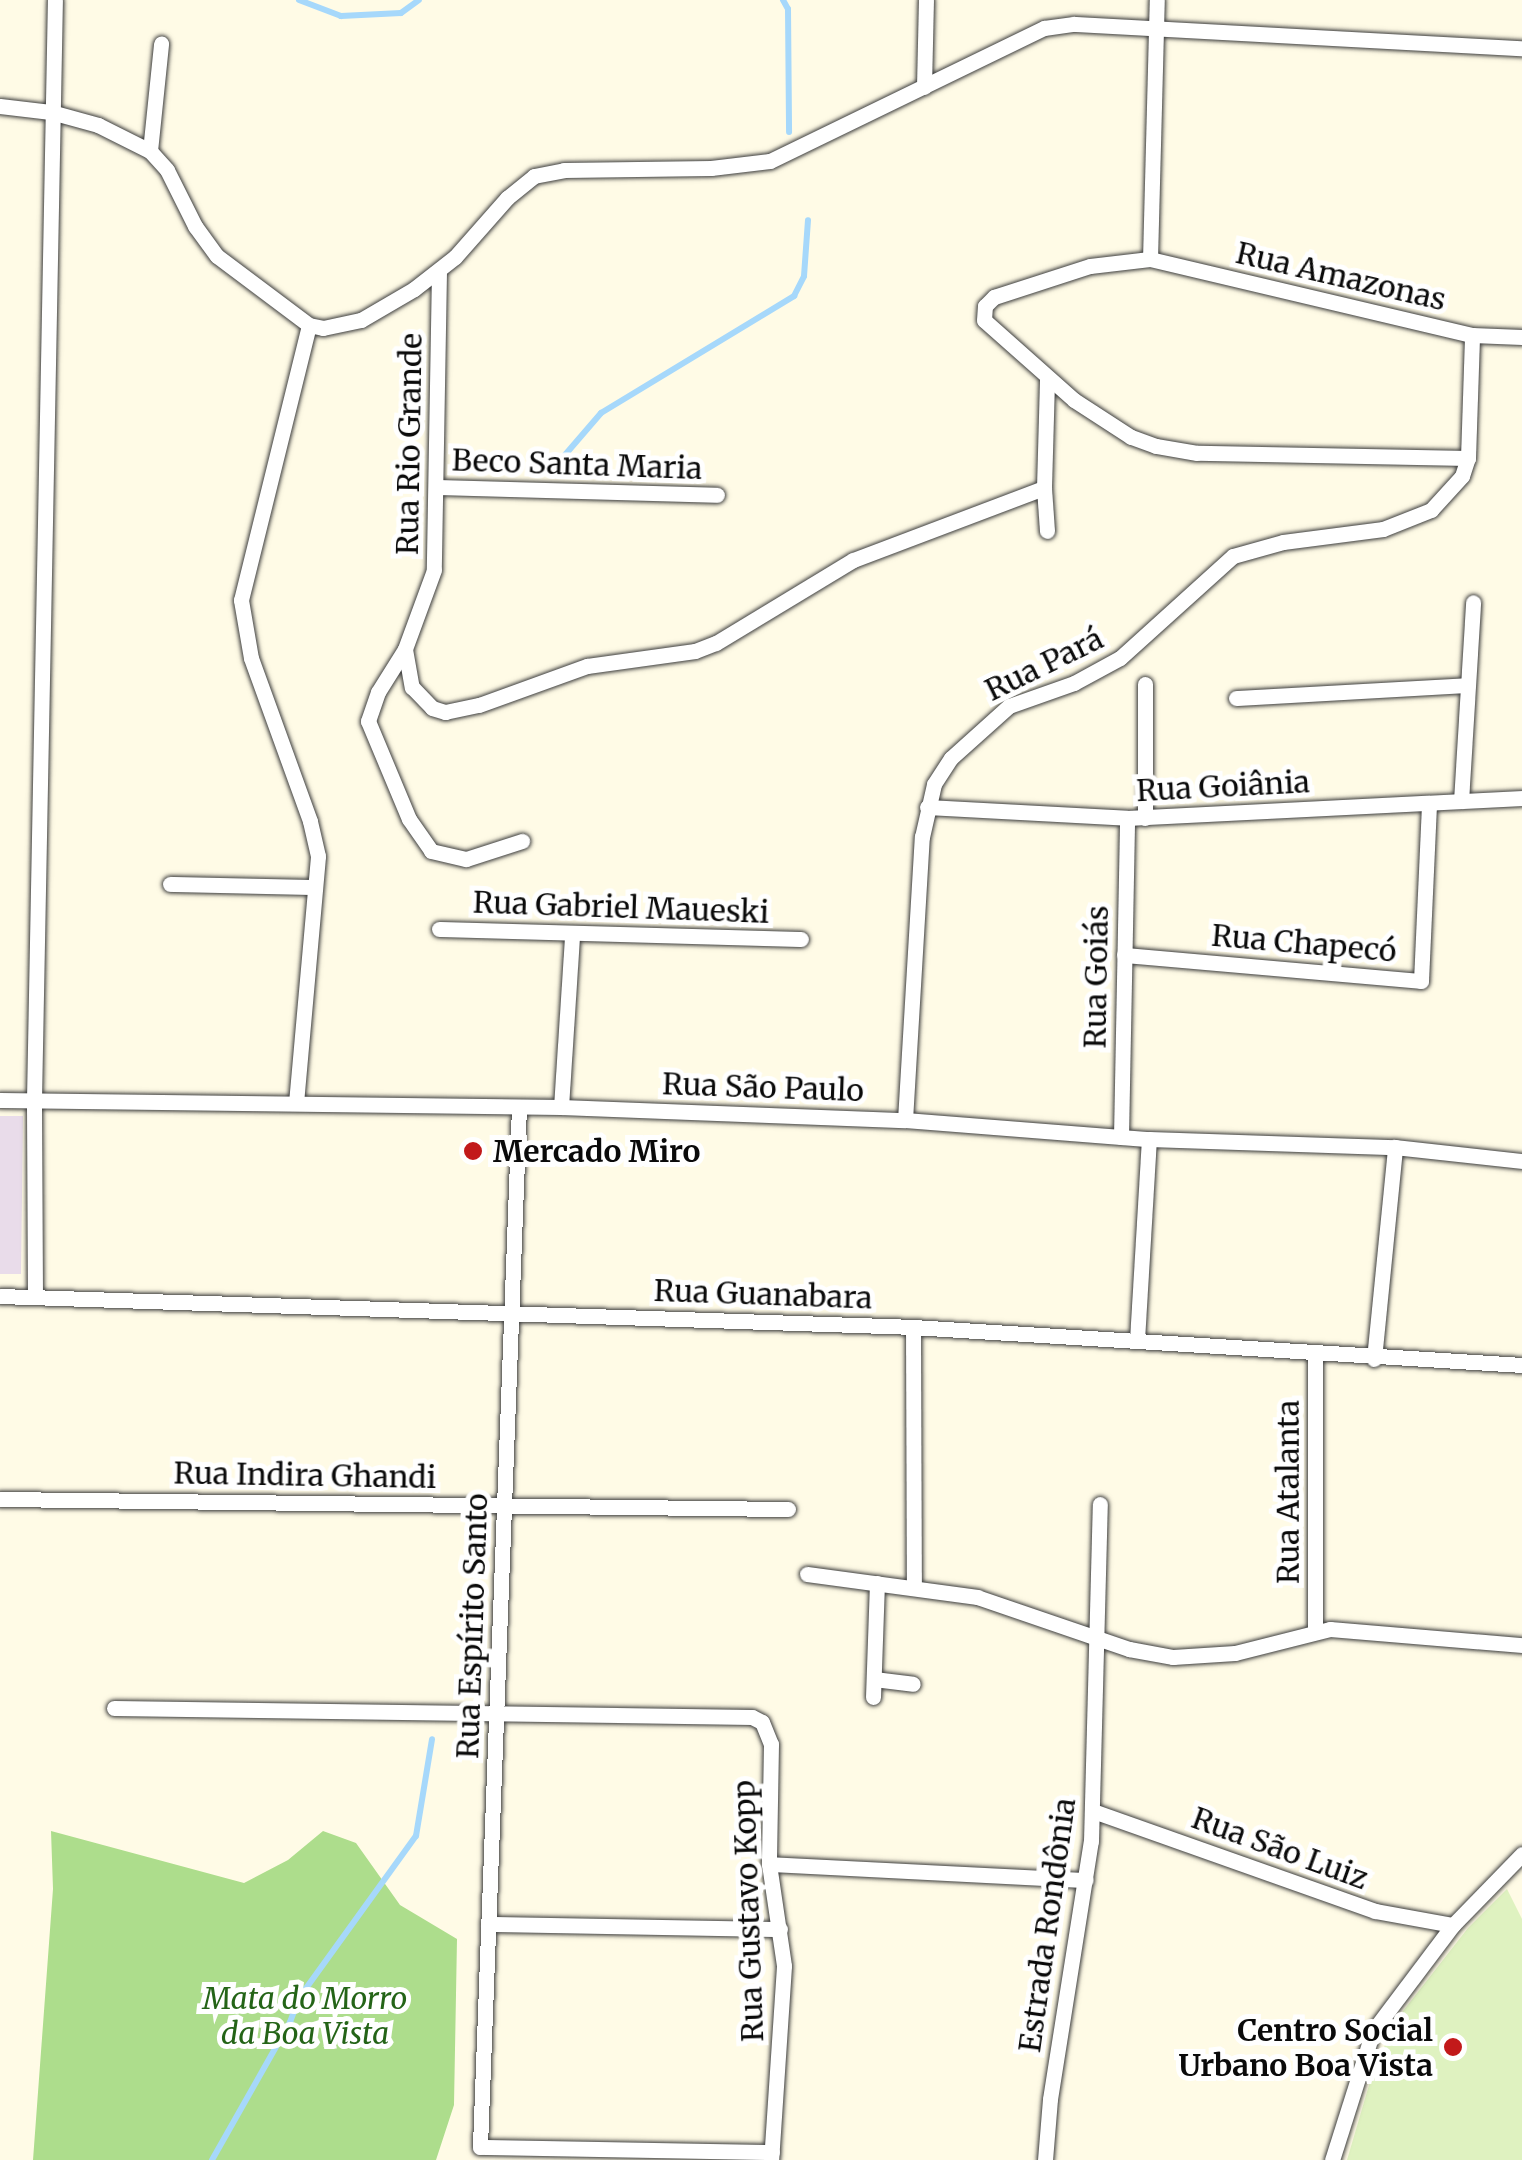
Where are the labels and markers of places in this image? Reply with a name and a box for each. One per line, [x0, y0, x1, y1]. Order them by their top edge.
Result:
place label: Mercado Miro [493, 1133, 700, 1169]
marker: Mercado Miro [462, 1140, 484, 1162]
place label: Centro Social Urbano Boa Vista [1179, 2012, 1433, 2082]
marker: Centro Social Urbano Boa Vista [1442, 2036, 1464, 2058]

